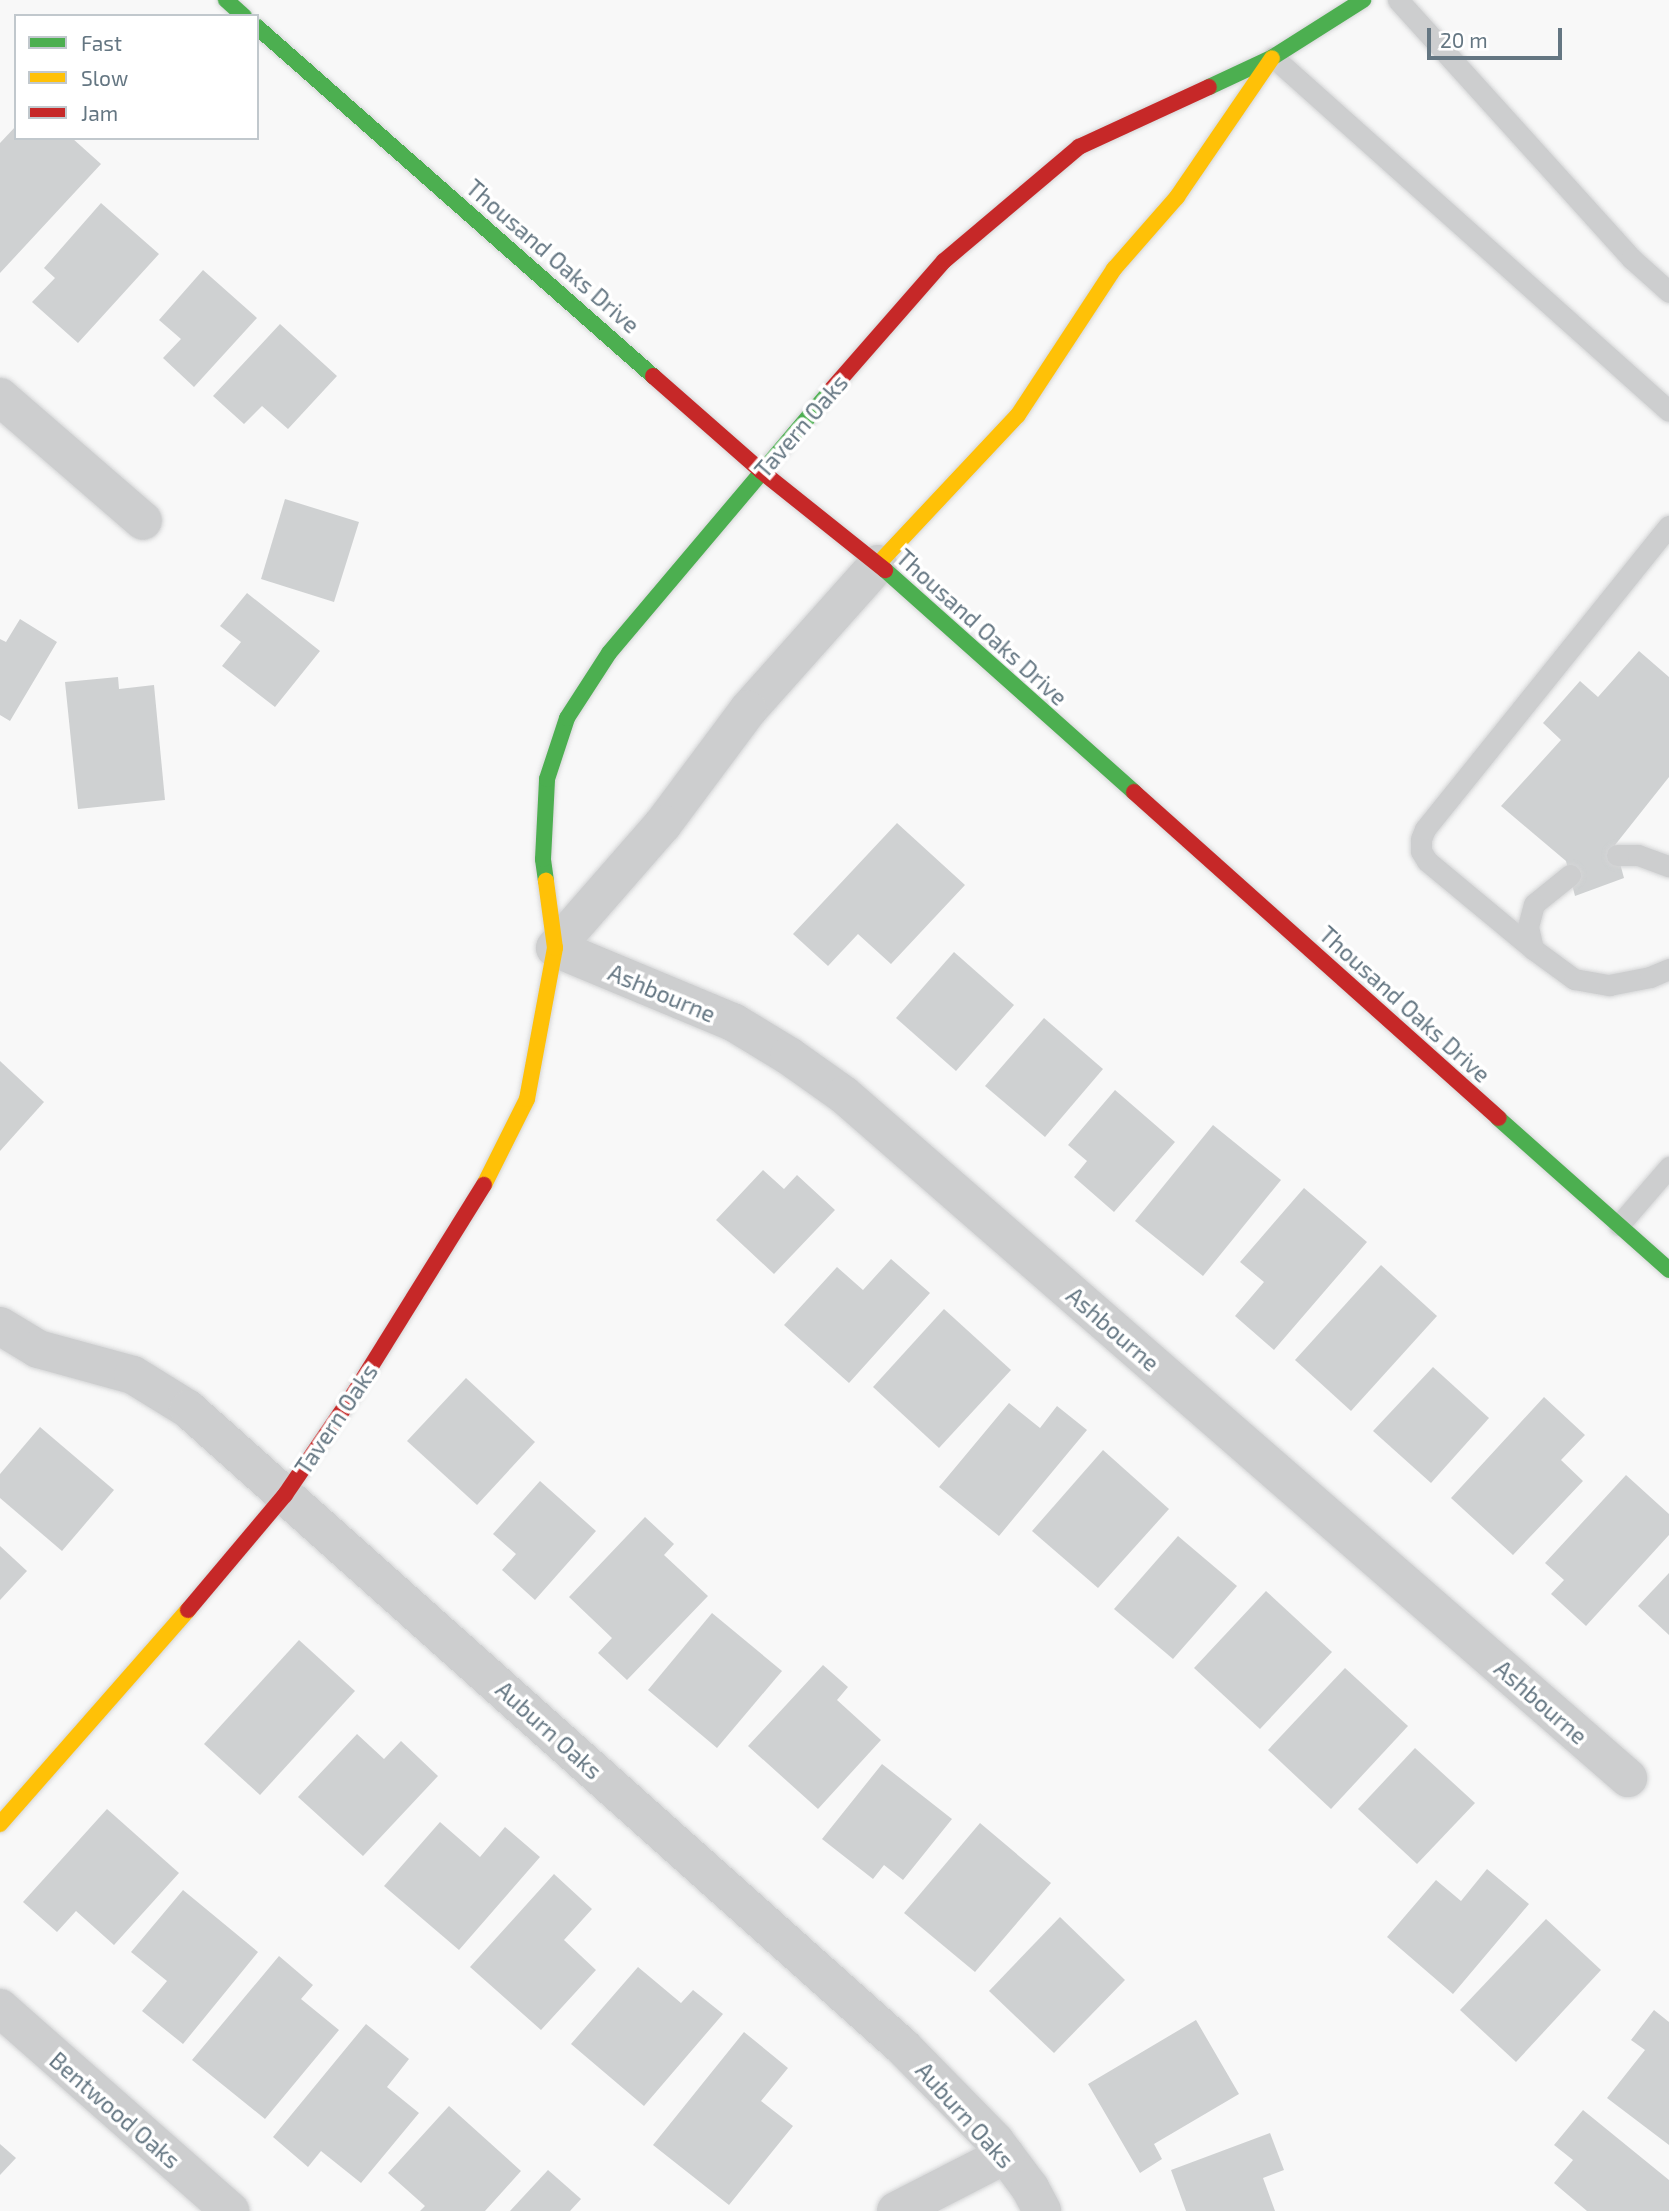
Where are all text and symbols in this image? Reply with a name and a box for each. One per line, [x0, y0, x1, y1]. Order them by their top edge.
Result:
legend [14, 14, 259, 140]
scale bar [1431, 14, 1566, 58]
text: 20 m [1440, 27, 1488, 52]
text: Fast [81, 30, 122, 55]
text: Slow [81, 65, 128, 90]
text: Jam [81, 100, 118, 125]
street label: Thousand Oaks Drive [461, 173, 645, 339]
street label: Tavern Oaks [749, 369, 853, 483]
street label: Thousand Oaks Drive [891, 543, 1073, 711]
street label: Thousand Oaks Drive [1314, 920, 1496, 1088]
street label: Ashbourne [604, 958, 720, 1028]
street label: Ashbourne [1061, 1281, 1165, 1377]
street label: Tavern Oaks [289, 1359, 383, 1479]
street label: Ashbourne [1489, 1654, 1593, 1750]
street label: Auburn Oaks [490, 1675, 608, 1785]
street label: Bentwood Oaks [44, 2046, 186, 2174]
street label: Auburn Oaks [910, 2056, 1020, 2174]

